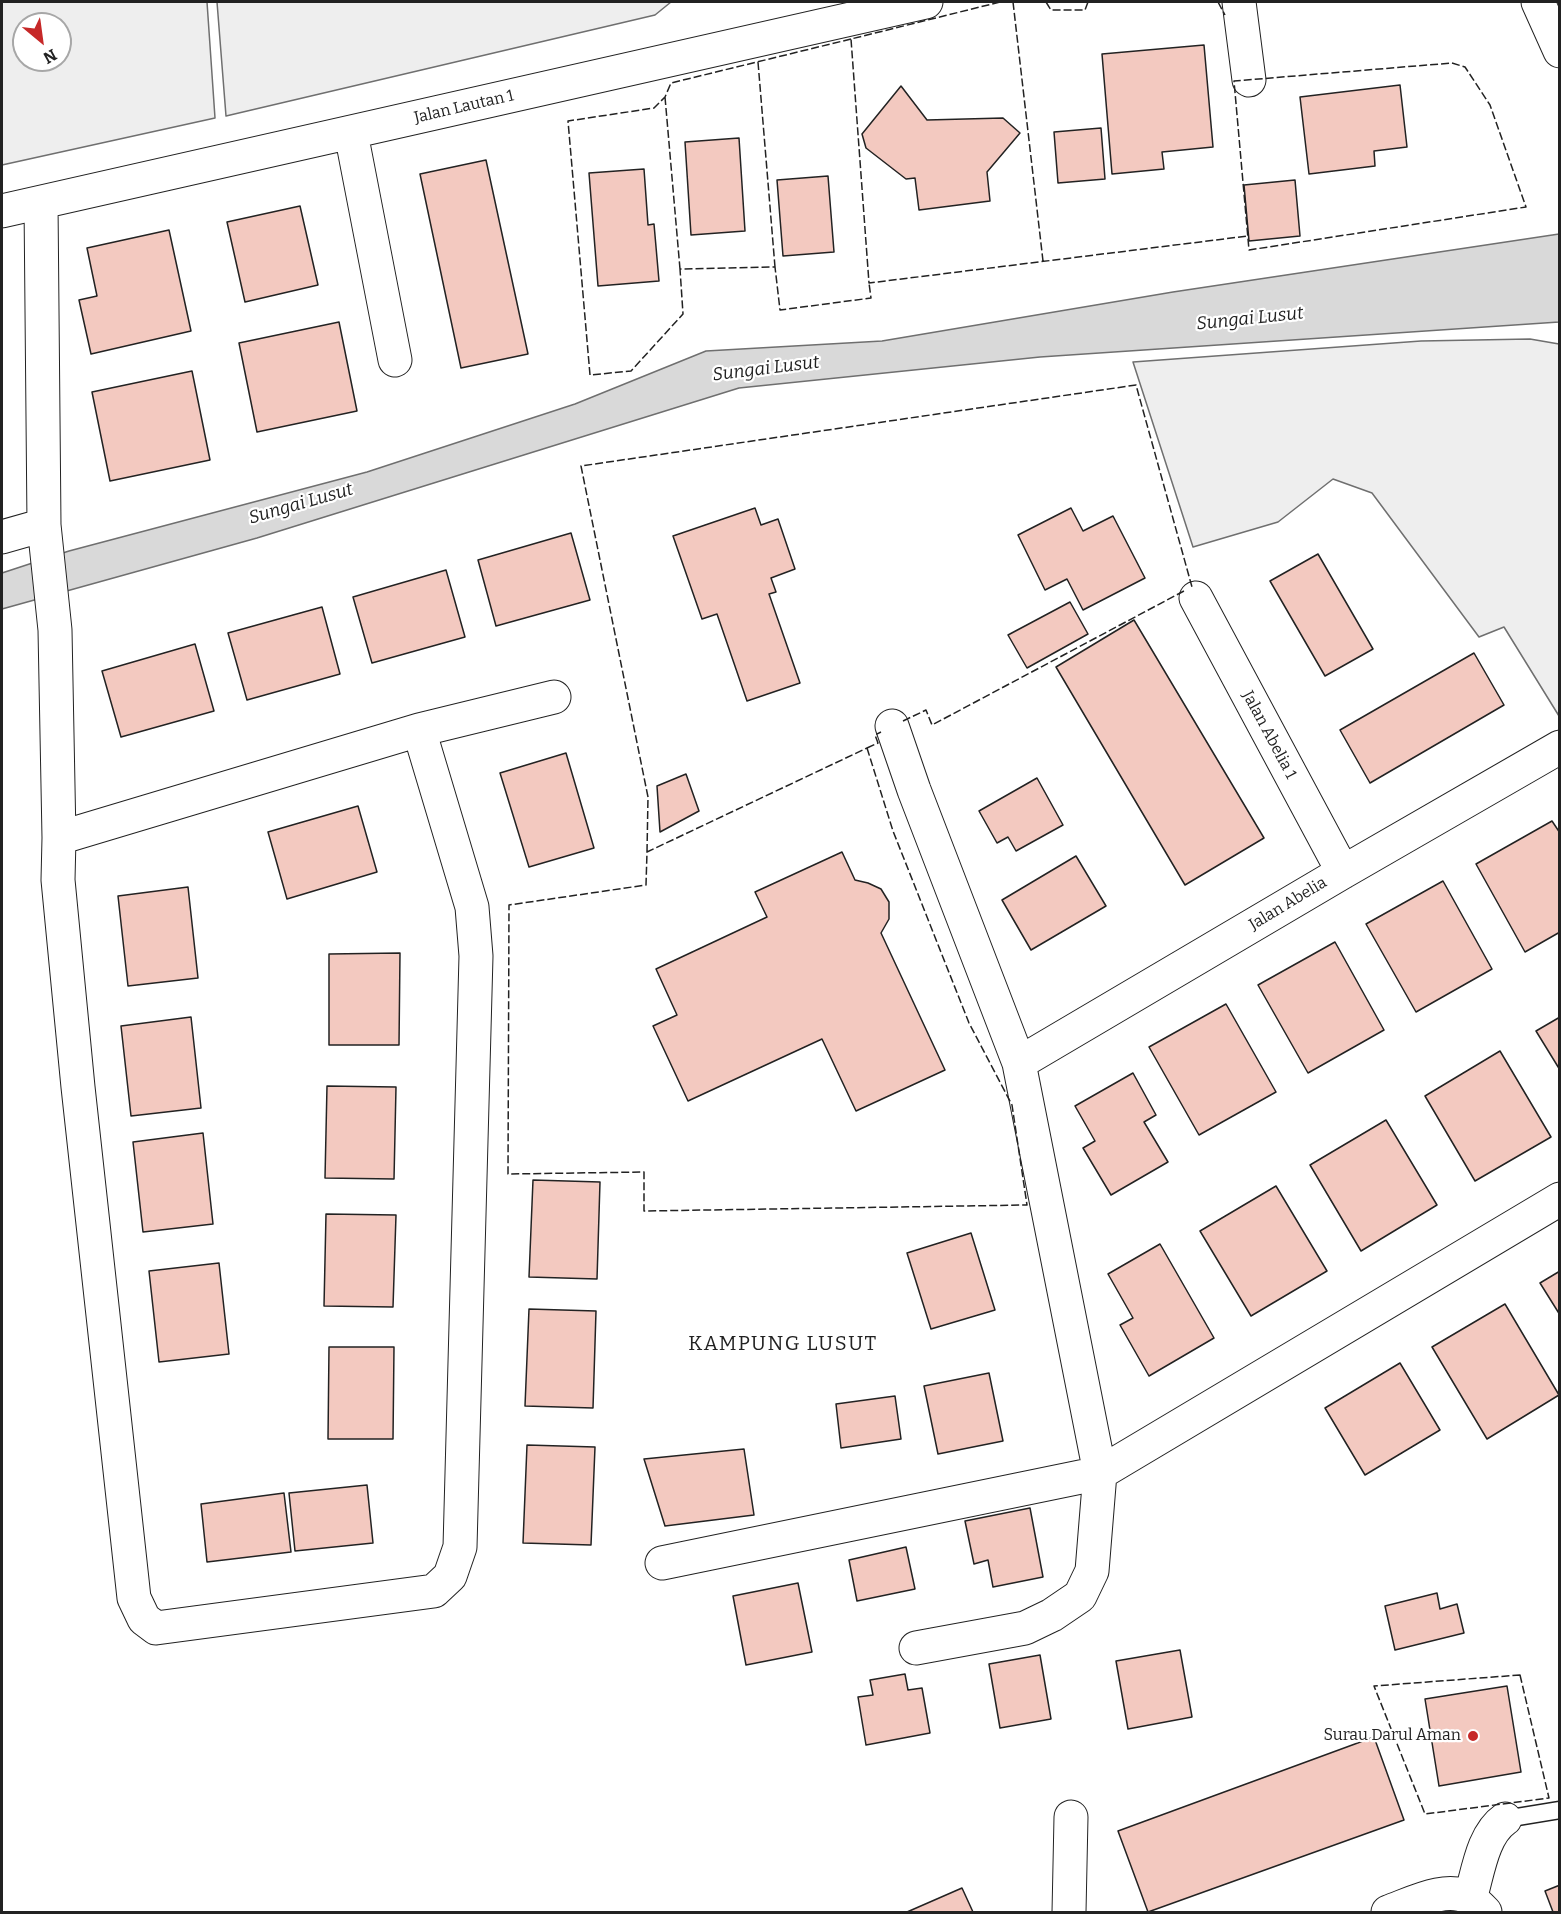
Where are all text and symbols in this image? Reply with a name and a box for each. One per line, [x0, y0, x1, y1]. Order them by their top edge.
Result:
north arrow [12, 12, 72, 72]
text: N [40, 45, 60, 68]
street label: Jalan Lautan 1 [412, 86, 516, 128]
water label: Sungai Lusut [1195, 303, 1305, 335]
water label: Sungai Lusut [711, 352, 821, 386]
water label: Sungai Lusut [246, 479, 356, 529]
street label: Jalan Abelia 1 [1238, 688, 1300, 782]
street label: Jalan Abelia [1246, 873, 1330, 935]
district label: KAMPUNG LUSUT [688, 1332, 878, 1356]
place label: Surau Darul Aman [1324, 1726, 1461, 1746]
marker: Surau Darul Aman [1466, 1729, 1480, 1743]

